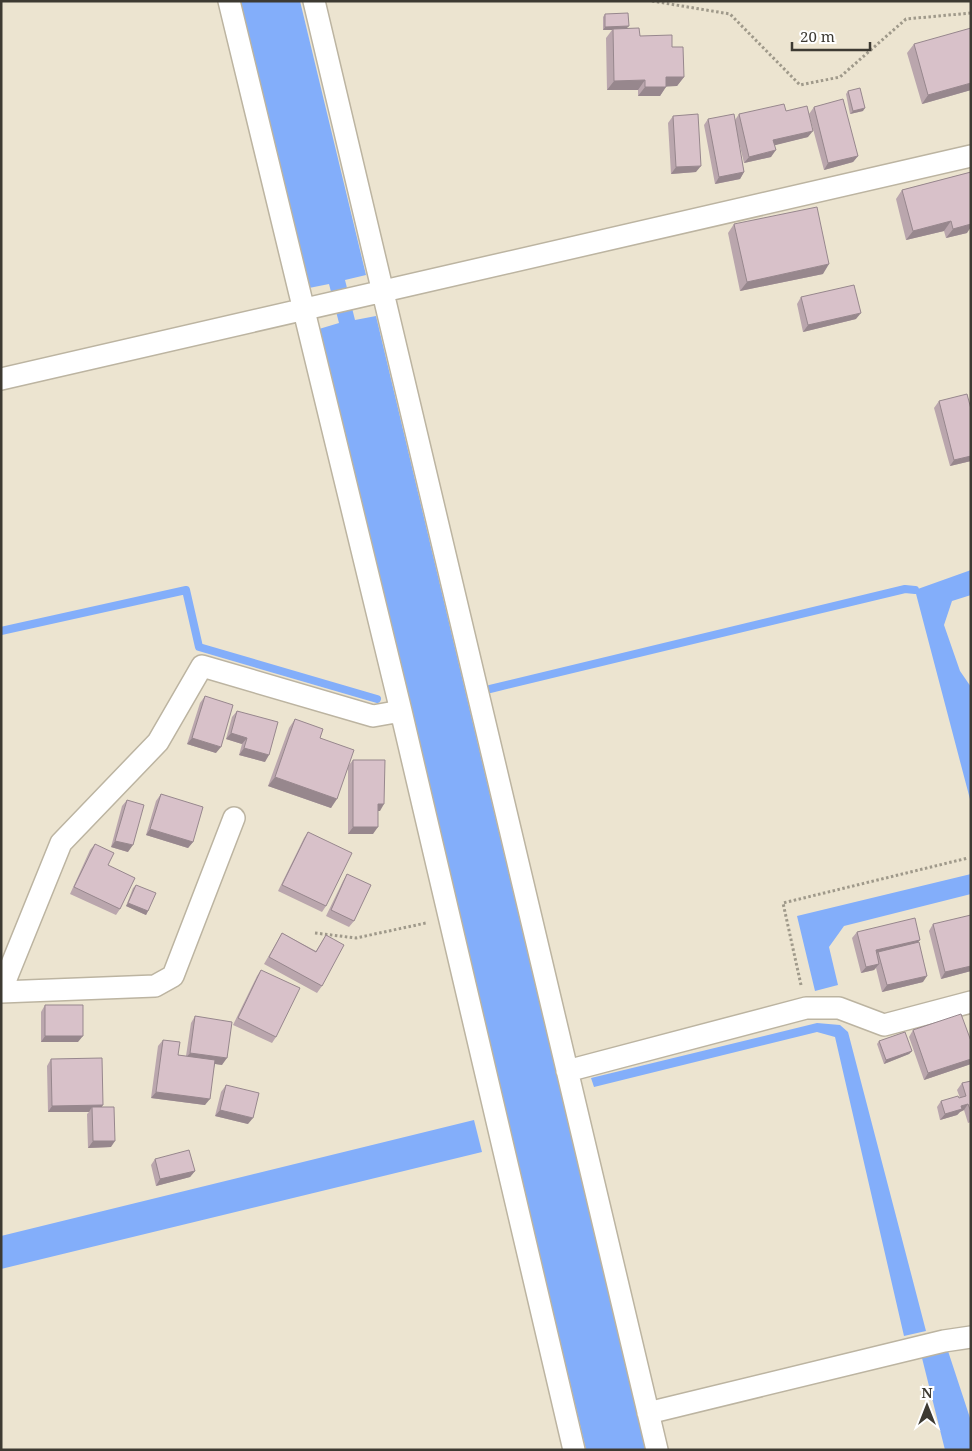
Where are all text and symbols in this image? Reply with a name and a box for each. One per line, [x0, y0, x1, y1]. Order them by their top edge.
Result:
scale bar [792, 20, 870, 52]
text: 20 m [800, 26, 835, 46]
north arrow [902, 1381, 952, 1431]
text: N [921, 1383, 933, 1402]

